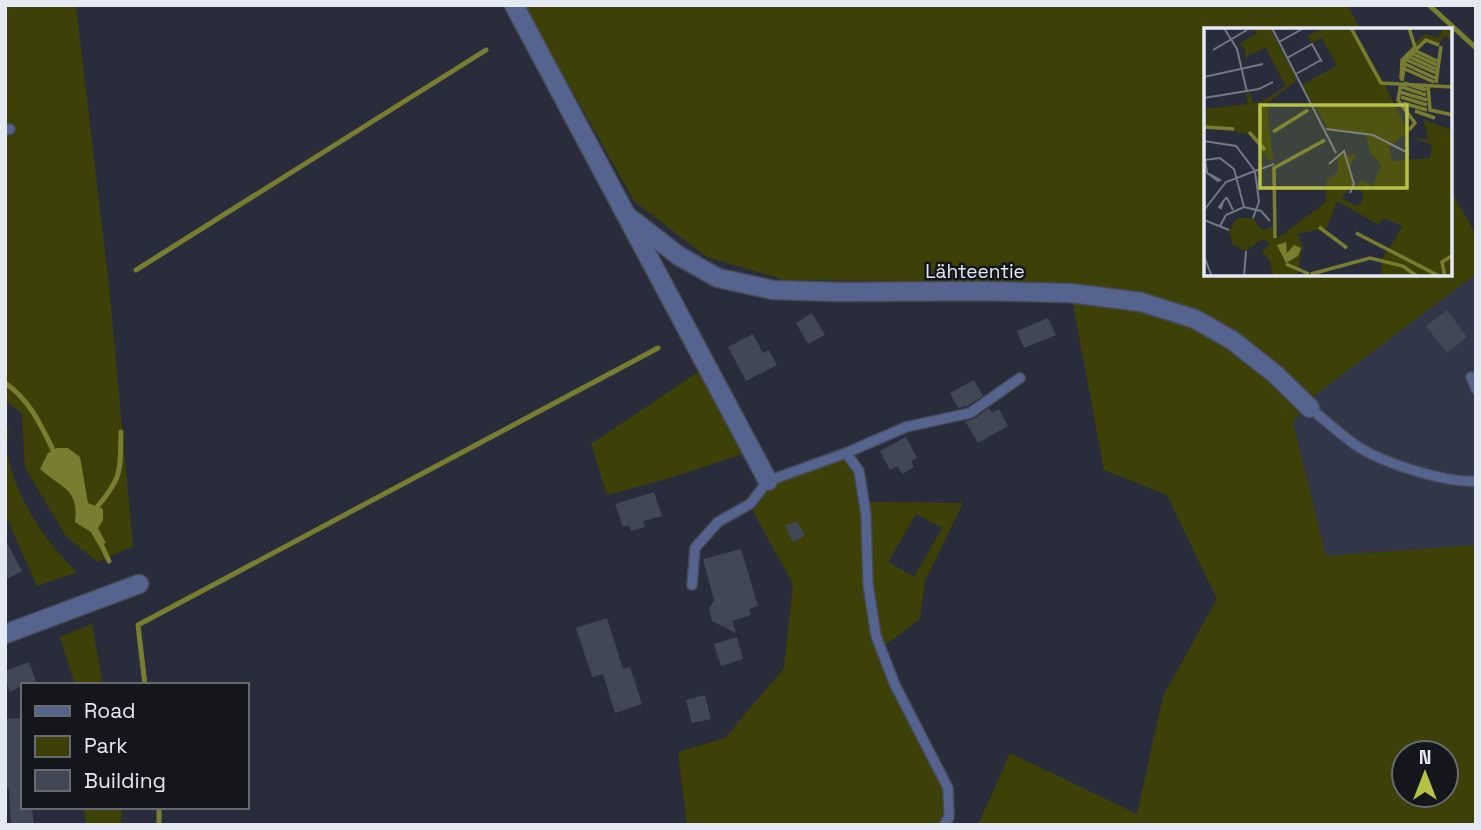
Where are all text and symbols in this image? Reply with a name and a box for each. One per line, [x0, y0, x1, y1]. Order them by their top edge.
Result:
inset map [1204, 28, 1453, 276]
street label: Lähteentie [925, 259, 1025, 284]
legend [21, 683, 248, 809]
text: Road [84, 697, 136, 724]
text: Park [84, 732, 128, 759]
north arrow [1390, 739, 1460, 809]
text: N [1419, 745, 1431, 770]
text: Building [84, 767, 166, 794]

